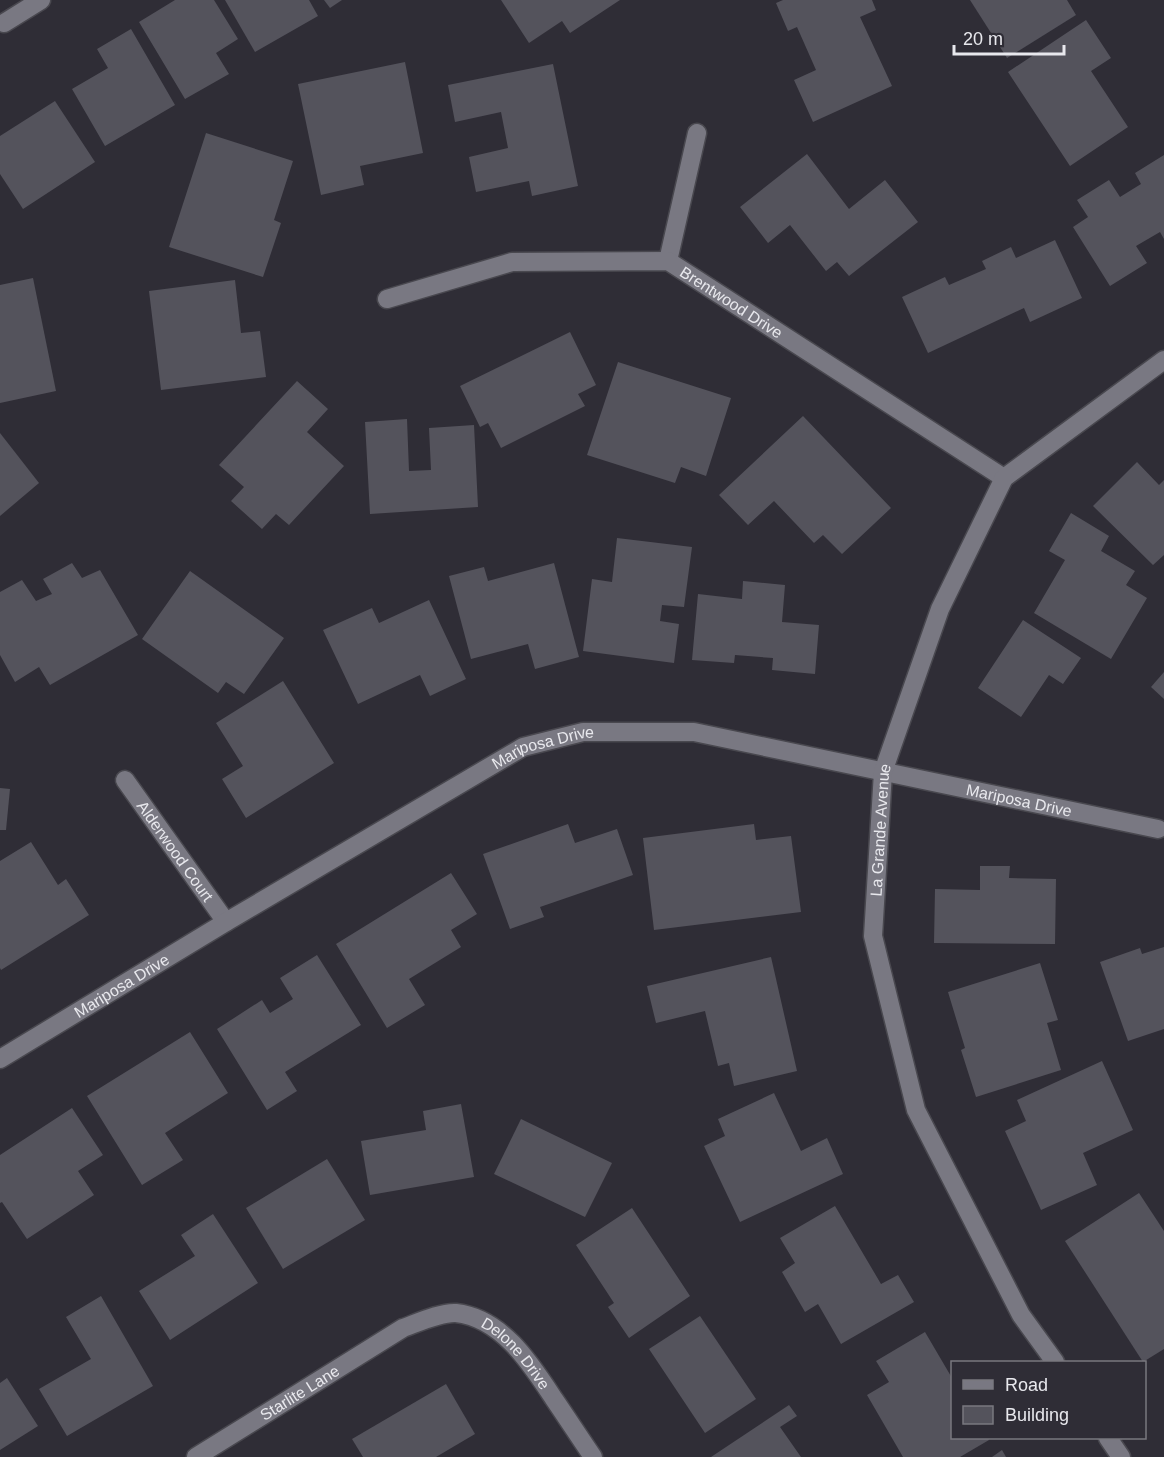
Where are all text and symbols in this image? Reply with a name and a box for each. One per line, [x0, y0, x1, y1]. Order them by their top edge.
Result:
scale bar [954, 18, 1064, 56]
text: 20 m [963, 29, 1003, 49]
street label: Brentwood Drive [677, 263, 786, 342]
street label: Mariposa Drive [489, 724, 594, 772]
street label: La Grande Avenue [867, 761, 894, 897]
street label: Mariposa Drive [965, 781, 1074, 820]
street label: Alderwood Court [134, 798, 217, 905]
street label: Mariposa Drive [71, 951, 172, 1021]
street label: Delone Drive [479, 1314, 553, 1393]
legend [951, 1361, 1146, 1439]
street label: Starlite Lane [257, 1362, 343, 1424]
text: Road [1005, 1375, 1048, 1395]
text: Building [1005, 1405, 1069, 1425]

